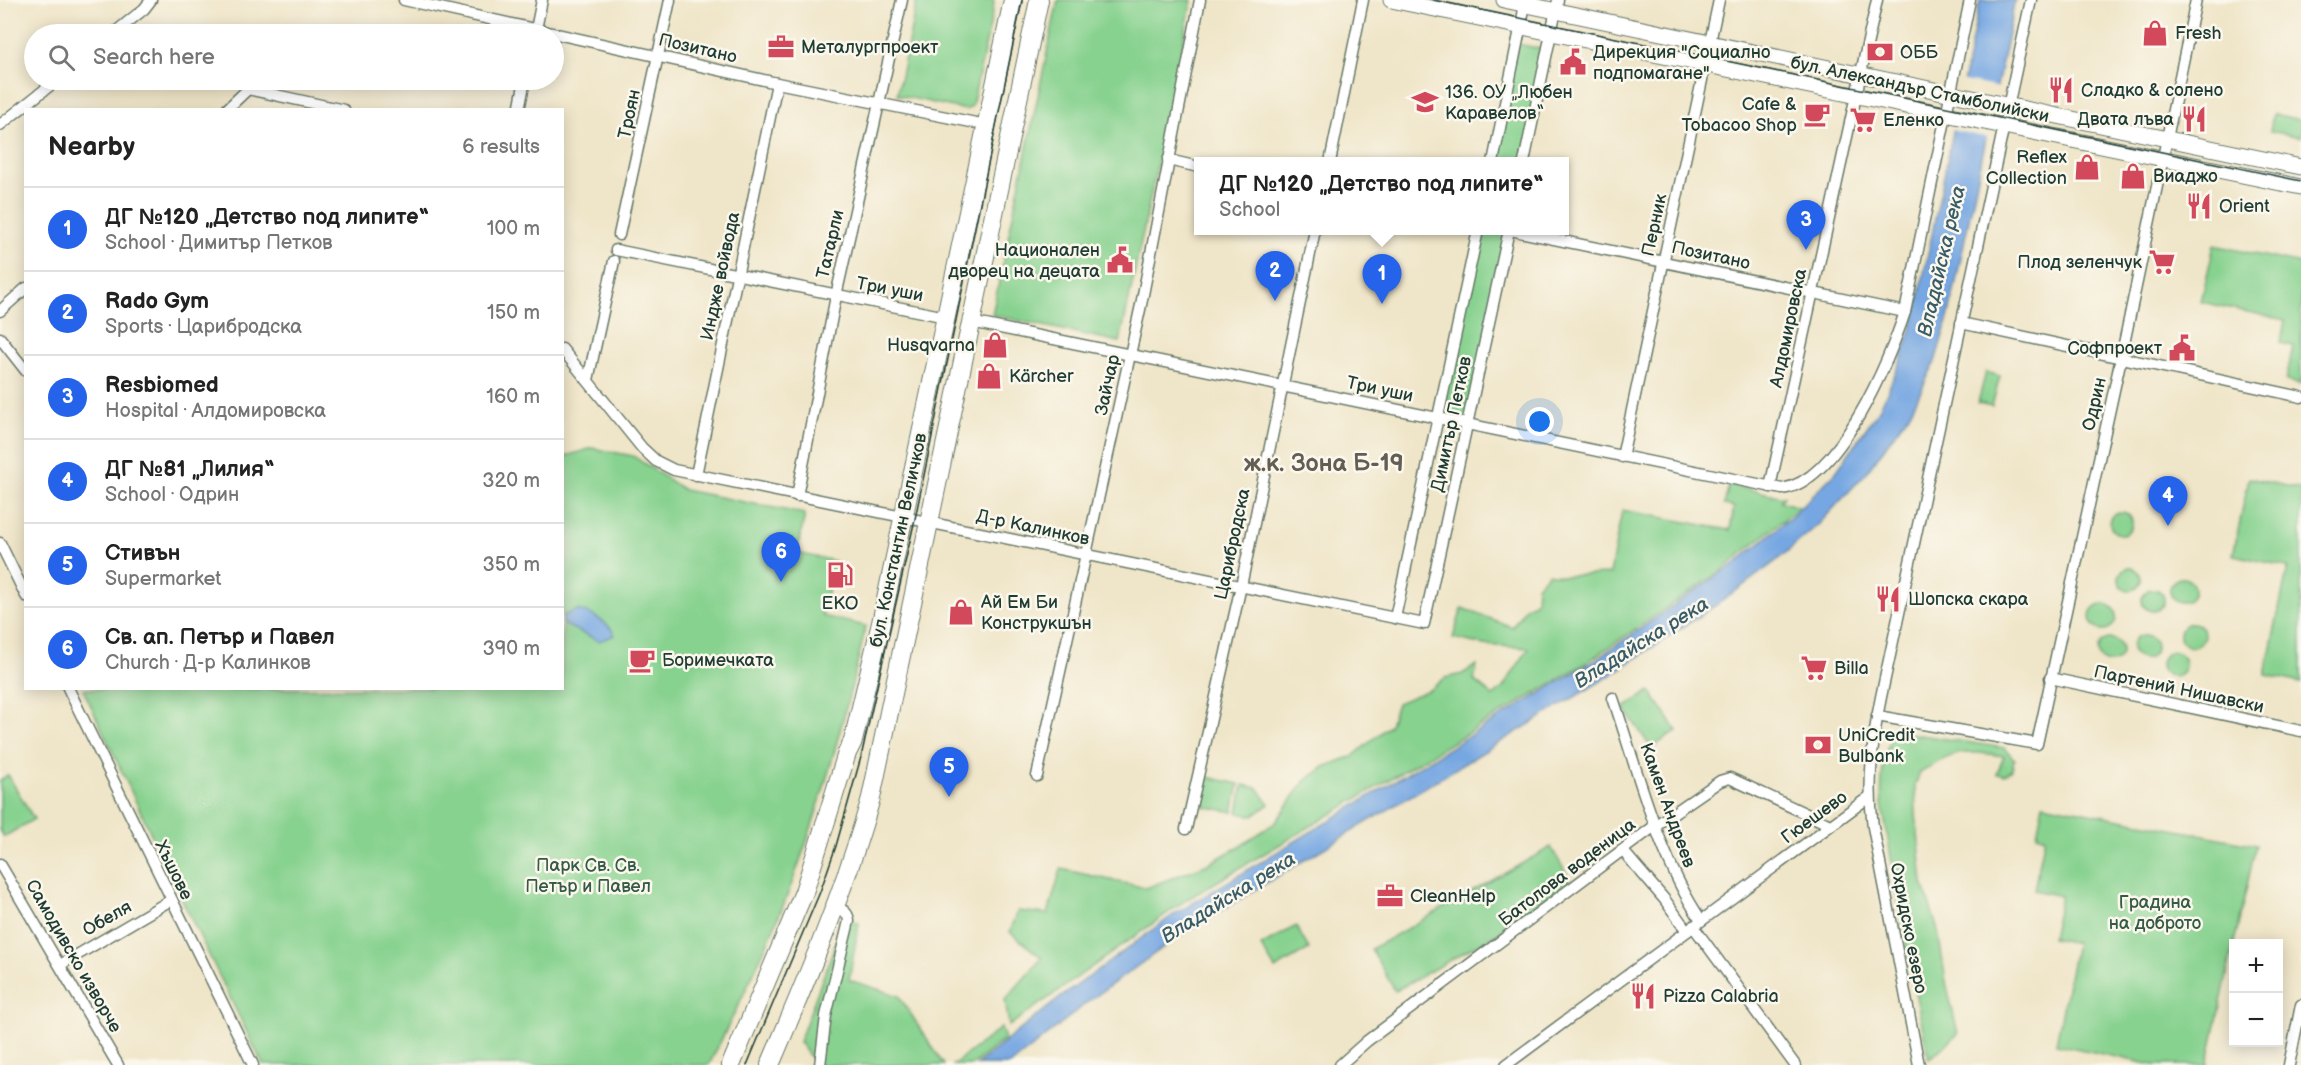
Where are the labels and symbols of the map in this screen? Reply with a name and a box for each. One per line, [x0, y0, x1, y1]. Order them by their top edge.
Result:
shop icon: Fresh [2140, 18, 2170, 48]
place label: Fresh [2175, 23, 2221, 44]
street label: Позитано [657, 29, 739, 68]
office icon: Металургпроект [766, 32, 796, 62]
place label: Металургпроект [801, 37, 939, 58]
bank icon: ОББ [1865, 37, 1895, 67]
place label: Дирекция "Социално подпомагане" [1593, 42, 1770, 84]
place label: ОББ [1900, 42, 1938, 63]
public building icon: Дирекция "Социално подпомагане" [1558, 47, 1588, 77]
street label: бул. Александър Стамболийски [1789, 52, 2051, 127]
restaurant icon: Сладко & солено [2046, 75, 2076, 105]
place label: Сладко & солено [2081, 80, 2223, 101]
place label: 136. ОУ „Любен Каравелов“ [1445, 82, 1573, 124]
street label: Троян [614, 87, 645, 141]
school or university icon: 136. ОУ „Любен Каравелов“ [1410, 87, 1440, 117]
place label: Cafe & Tobacoo Shop [1681, 94, 1797, 136]
cafe icon: Cafe & Tobacoo Shop [1802, 99, 1832, 129]
restaurant icon: Двата лъва [2179, 104, 2209, 134]
supermarket icon: Еленко [1848, 105, 1878, 135]
place label: Двата лъва [2077, 109, 2174, 130]
place label: Еленко [1883, 110, 1944, 131]
place label: Reflex Collection [1986, 147, 2068, 189]
shop icon: Reflex Collection [2072, 152, 2102, 182]
shop icon: Виаджо [2118, 161, 2148, 191]
place label: Виаджо [2153, 166, 2218, 187]
water label: Владайска река [1913, 184, 1971, 339]
street label: Перник [1638, 191, 1671, 258]
restaurant icon: Orient [2184, 191, 2214, 221]
place label: Orient [2219, 196, 2270, 217]
pin: 3 [1786, 200, 1826, 250]
street label: Татарли [812, 208, 849, 281]
street label: Индже войвода [697, 210, 744, 342]
street label: Позитано [1670, 237, 1752, 274]
place label: Национален дворец на децата [948, 240, 1100, 282]
public building icon: Национален дворец на децата [1105, 245, 1135, 275]
supermarket icon: Плод зеленчук [2147, 247, 2177, 277]
pin: 2 [1256, 252, 1294, 301]
place label: Плод зеленчук [2017, 252, 2142, 273]
pin: 1 [1362, 254, 1402, 304]
street label: Алдомировска [1765, 266, 1811, 390]
street label: Три уши [855, 273, 925, 306]
shop icon: Husqvarna [980, 330, 1010, 360]
public building icon: Софпроект [2167, 333, 2197, 363]
place label: Husqvarna [887, 335, 975, 356]
place label: Софпроект [2067, 338, 2163, 359]
street label: Зайчар [1091, 353, 1124, 417]
street label: Димитър Петков [1427, 354, 1476, 494]
shop icon: Kärcher [974, 361, 1004, 391]
place label: Kärcher [1009, 366, 1074, 387]
street label: Три уши [1345, 372, 1415, 407]
street label: Одрин [2078, 375, 2111, 433]
your location [1525, 407, 1554, 436]
street label: бул. Константин Величков [866, 431, 932, 649]
district label: ж.к. Зона Б-19 [1244, 449, 1404, 478]
pin: 4 [2148, 476, 2188, 526]
street label: Царибродска [1210, 486, 1255, 602]
street label: Д-р Калинков [974, 505, 1092, 550]
pin: 6 [762, 532, 800, 582]
fuel station icon: EKO [825, 560, 855, 590]
restaurant icon: Шопска скара [1873, 584, 1903, 614]
place label: Шопска скара [1908, 589, 2029, 610]
place label: Ай Ем Би Конструкшън [980, 592, 1092, 634]
water label: Владайска река [1570, 592, 1713, 694]
place label: EKO [822, 593, 859, 614]
shop icon: Ай Ем Би Конструкшън [946, 597, 976, 627]
cafe icon: Боримечката [627, 645, 657, 675]
place label: Боримечката [662, 650, 774, 671]
supermarket icon: Billa [1799, 653, 1829, 683]
place label: Billa [1834, 658, 1869, 679]
street label: Партений Нишавски [2092, 661, 2266, 718]
place label: UniCredit Bulbank [1838, 725, 1916, 767]
bank icon: UniCredit Bulbank [1803, 730, 1833, 760]
street label: Камен Андреев [1635, 740, 1700, 871]
pin: 5 [930, 748, 968, 797]
street label: Гюешево [1777, 787, 1851, 848]
street label: Батолова воденица [1495, 814, 1640, 931]
street label: Хъшове [150, 837, 197, 903]
water label: Владайска река [1157, 847, 1300, 949]
park label: Парк Св. Св. Петър и Павел [525, 855, 651, 897]
street label: Охридско езеро [1886, 861, 1931, 995]
street label: Самодивско изворче [21, 876, 126, 1037]
office icon: CleanHelp [1375, 881, 1405, 911]
place label: CleanHelp [1410, 886, 1496, 907]
park label: Градина на доброто [2109, 892, 2201, 934]
street label: Обеля [79, 896, 135, 941]
restaurant icon: Pizza Calabria [1628, 981, 1658, 1011]
place label: Pizza Calabria [1663, 986, 1779, 1007]

